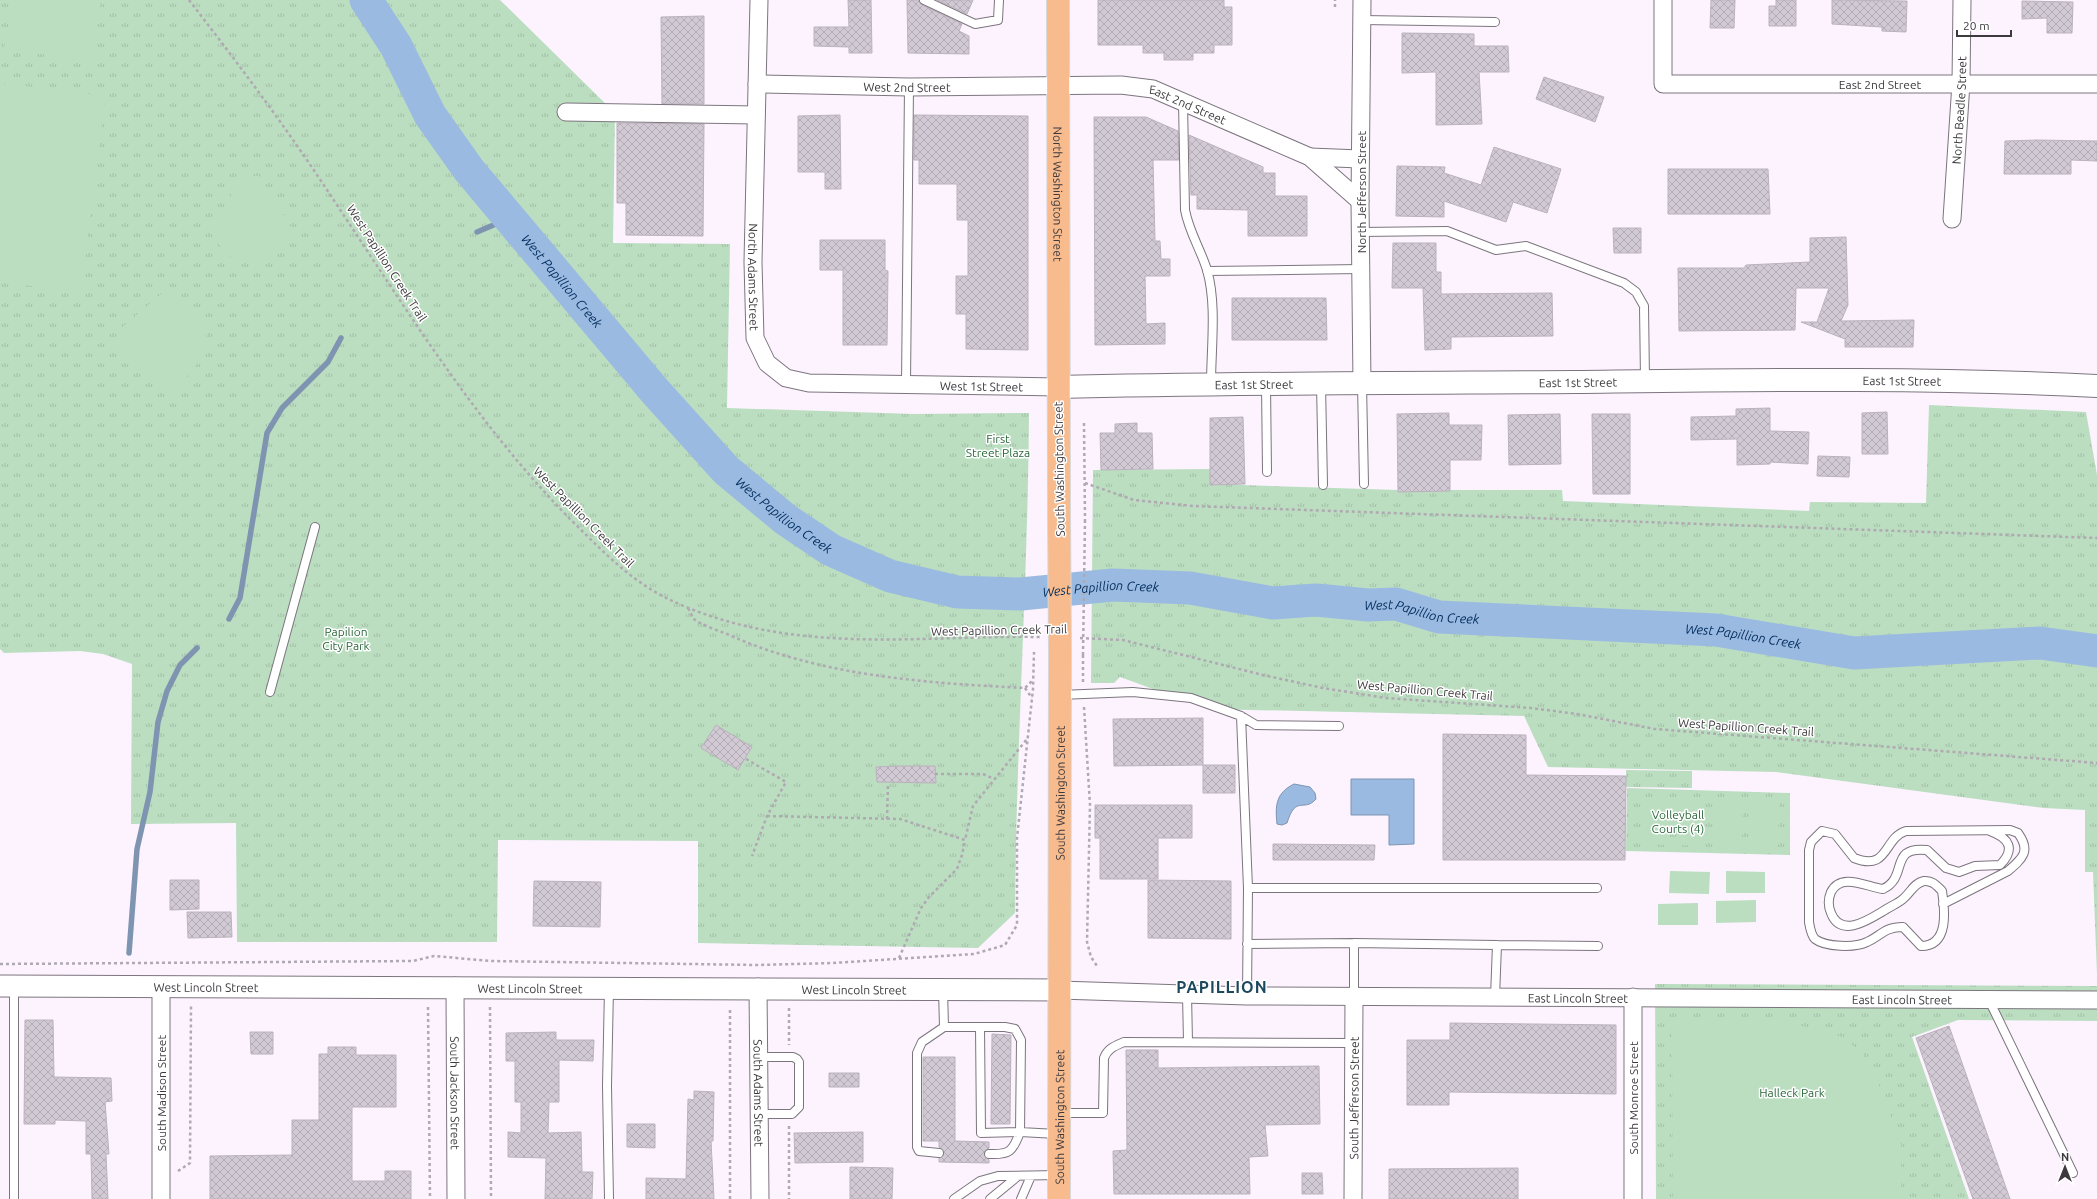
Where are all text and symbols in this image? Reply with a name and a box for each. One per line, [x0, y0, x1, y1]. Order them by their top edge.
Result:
scale bar [1957, 12, 2011, 38]
text: 20 m [1963, 19, 1990, 32]
street label: North Beadle Street [1949, 56, 1968, 165]
street label: East 2nd Street [1839, 78, 1922, 91]
street label: West 2nd Street [863, 80, 951, 94]
street label: East 2nd Street [1149, 82, 1228, 126]
street label: North Washington Street [1052, 126, 1065, 262]
street label: North Jefferson Street [1355, 130, 1368, 253]
street label: West Papillion Creek Trail [344, 202, 430, 324]
street label: North Adams Street [746, 223, 761, 331]
water label: West Papillion Creek [519, 231, 605, 330]
street label: East 1st Street [1863, 373, 1942, 387]
street label: East 1st Street [1539, 375, 1618, 389]
street label: East 1st Street [1215, 377, 1294, 391]
street label: West 1st Street [940, 379, 1023, 393]
street label: South Washington Street [1051, 401, 1067, 537]
park label: First Street Plaza [966, 432, 1030, 459]
street label: West Papillion Creek Trail [531, 464, 637, 570]
water label: West Papillion Creek [733, 474, 835, 556]
water label: West Papillion Creek [1042, 578, 1160, 599]
water label: West Papillion Creek [1364, 597, 1480, 626]
street label: West Papillion Creek Trail [931, 622, 1067, 638]
water label: West Papillion Creek [1685, 622, 1803, 651]
park label: Papilion City Park [322, 625, 370, 652]
street label: West Papillion Creek Trail [1357, 678, 1493, 702]
street label: West Papillion Creek Trail [1678, 716, 1814, 738]
street label: South Washington Street [1053, 725, 1066, 861]
park label: Volleyball Courts (4) [1652, 808, 1704, 836]
district label: PAPILLION [1176, 978, 1268, 996]
street label: West Lincoln Street [153, 980, 259, 993]
street label: West Lincoln Street [477, 981, 583, 995]
street label: West Lincoln Street [801, 983, 907, 996]
street label: East Lincoln Street [1528, 991, 1628, 1004]
street label: East Lincoln Street [1852, 992, 1952, 1006]
street label: South Madison Street [155, 1035, 168, 1151]
street label: South Jackson Street [449, 1036, 462, 1150]
street label: South Jefferson Street [1347, 1036, 1360, 1159]
street label: South Adams Street [752, 1039, 766, 1147]
street label: South Monroe Street [1627, 1041, 1640, 1155]
street label: South Washington Street [1053, 1049, 1066, 1185]
park label: Halleck Park [1759, 1086, 1825, 1099]
north arrow [2045, 1147, 2085, 1187]
text: N [2061, 1151, 2069, 1163]

